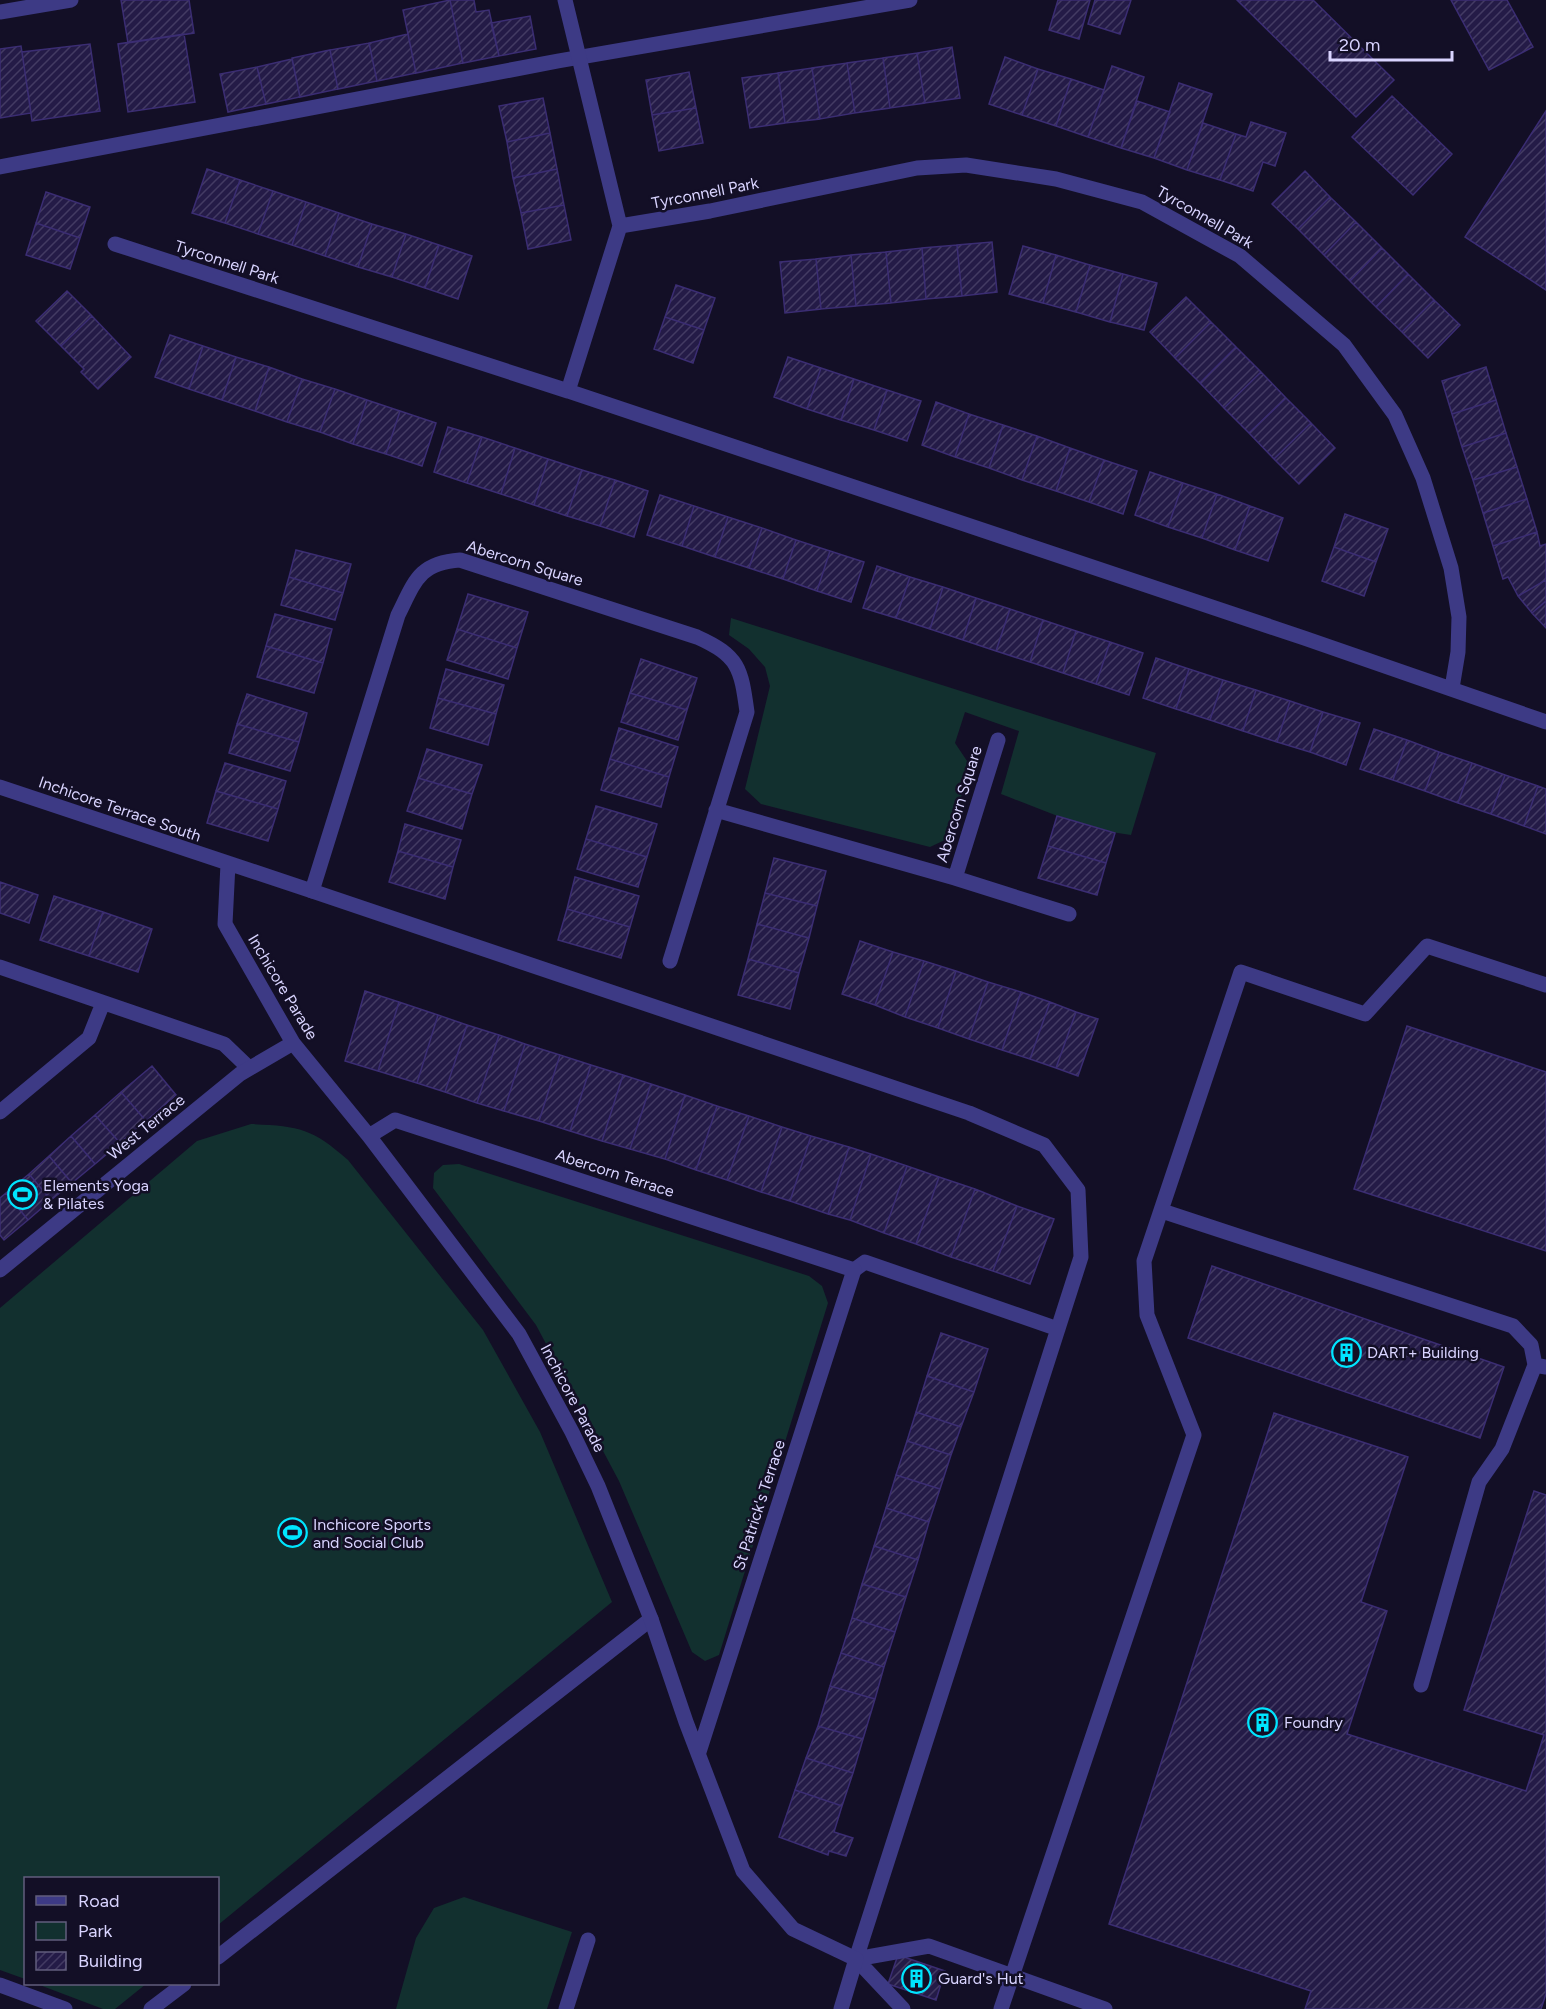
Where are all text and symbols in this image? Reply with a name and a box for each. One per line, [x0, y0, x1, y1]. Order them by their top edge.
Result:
scale bar [1330, 24, 1452, 62]
text: 20 m [1339, 34, 1380, 56]
street label: Tyrconnell Park [650, 173, 760, 213]
street label: Tyrconnell Park [1153, 182, 1257, 252]
street label: Tyrconnell Park [173, 236, 282, 288]
street label: Abercorn Square [464, 536, 586, 590]
street label: Abercorn Square [932, 743, 986, 865]
street label: Inchicore Terrace South [36, 772, 204, 846]
street label: Inchicore Parade [244, 931, 322, 1043]
street label: West Terrace [104, 1090, 189, 1164]
street label: Abercorn Terrace [553, 1145, 677, 1201]
place label: Elements Yoga & Pilates [43, 1176, 149, 1213]
sports icon: Elements Yoga & Pilates [6, 1178, 38, 1210]
building icon: DART+ Building [1330, 1336, 1362, 1368]
street label: Inchicore Parade [537, 1341, 610, 1455]
place label: DART+ Building [1367, 1343, 1479, 1362]
street label: St Patrick's Terrace [729, 1437, 789, 1573]
place label: Inchicore Sports and Social Club [313, 1515, 431, 1552]
sports icon: Inchicore Sports and Social Club [276, 1517, 308, 1549]
building icon: Foundry [1247, 1706, 1279, 1738]
place label: Foundry [1284, 1713, 1344, 1732]
legend [24, 1877, 219, 1985]
text: Road [78, 1890, 119, 1912]
text: Park [78, 1920, 113, 1942]
text: Building [78, 1950, 143, 1972]
building icon: Guard's Hut [901, 1962, 933, 1994]
place label: Guard's Hut [938, 1969, 1024, 1988]

